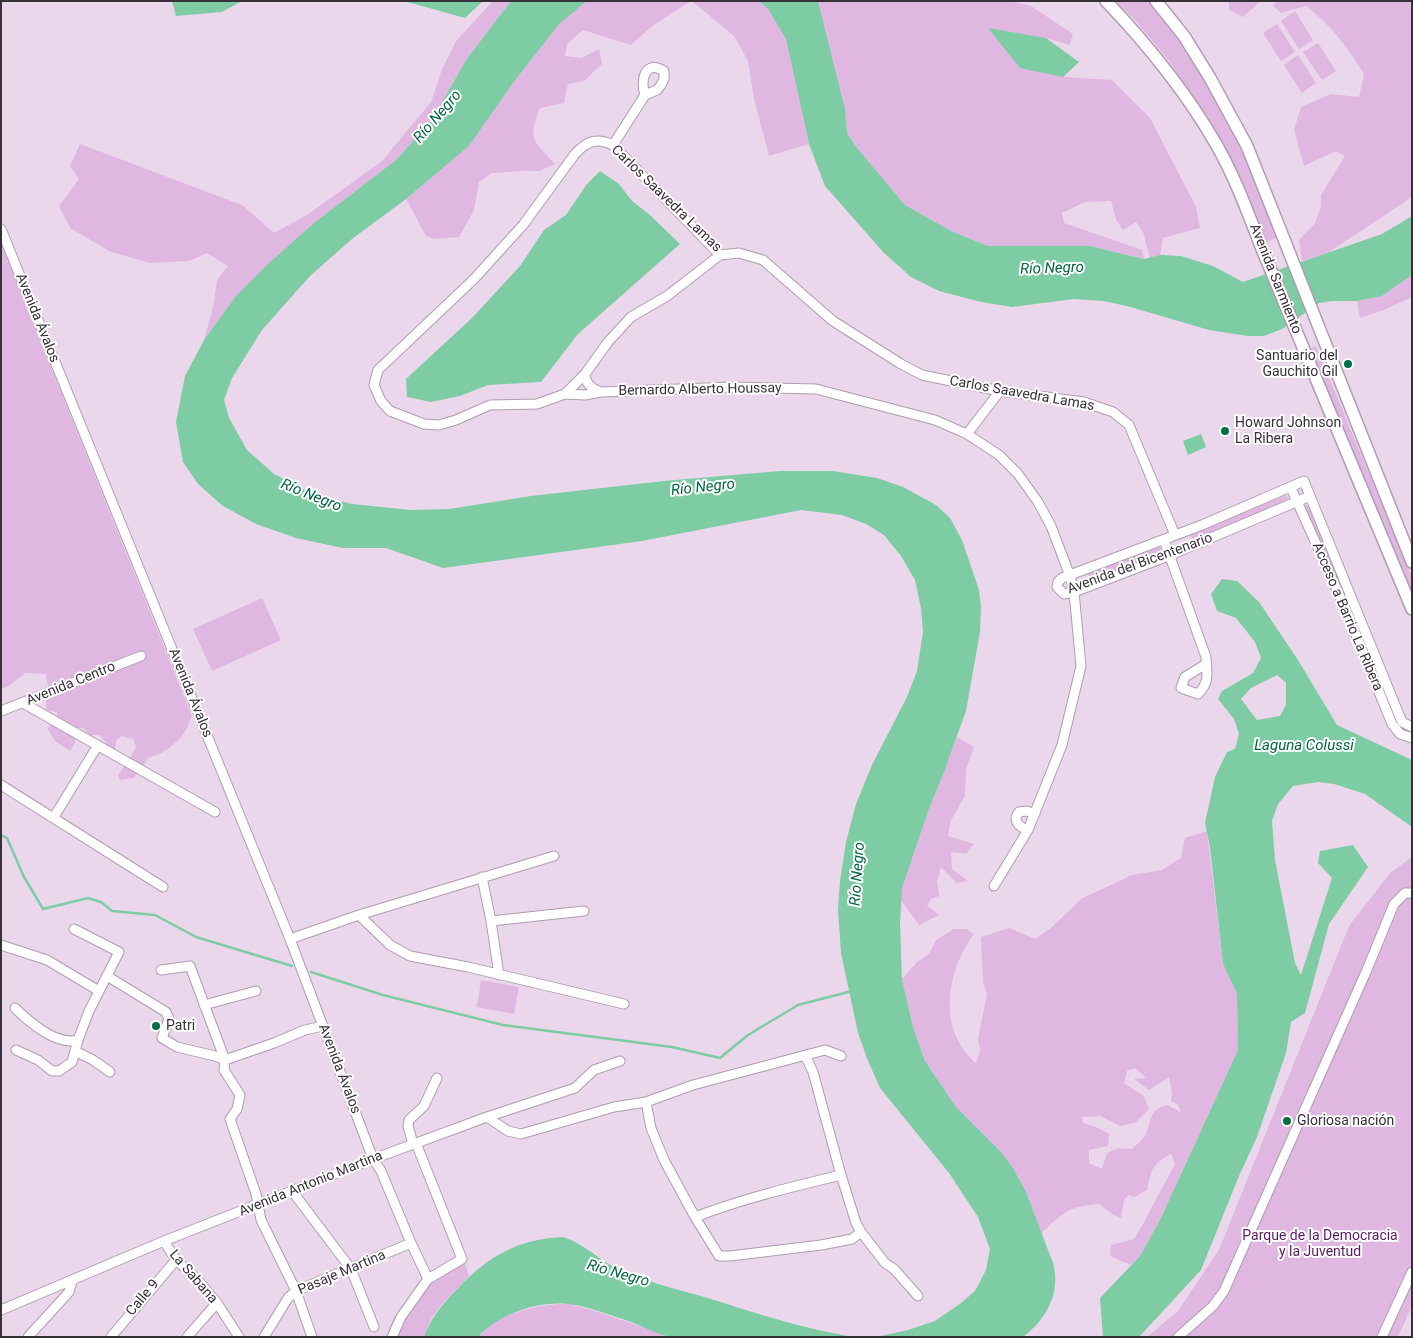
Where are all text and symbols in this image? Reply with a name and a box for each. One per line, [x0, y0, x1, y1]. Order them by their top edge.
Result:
water label: Río Negro [410, 87, 466, 147]
street label: Carlos Saavedra Lamas [607, 142, 725, 256]
street label: Avenida Sarmiento [1245, 222, 1305, 336]
water label: Río Negro [1020, 259, 1084, 279]
street label: Avenida Ávalos [11, 271, 63, 365]
place label: Santuario del Gauchito Gil [1256, 348, 1338, 381]
marker: Santuario del Gauchito Gil [1342, 358, 1354, 370]
street label: Carlos Saavedra Lamas [948, 373, 1096, 415]
street label: Bernardo Alberto Houssay [618, 380, 782, 400]
place label: Howard Johnson La Ribera [1235, 415, 1341, 448]
marker: Howard Johnson La Ribera [1219, 425, 1231, 437]
water label: Río Negro [278, 476, 344, 516]
water label: Río Negro [670, 476, 736, 500]
street label: Avenida del Bicentenario [1065, 530, 1215, 598]
street label: Acceso a Barrio La Ribera [1308, 540, 1386, 694]
street label: Avenida Ávalos [164, 646, 216, 740]
street label: Avenida Centro [24, 659, 118, 709]
water label: Laguna Colussi [1254, 737, 1354, 755]
water label: Río Negro [847, 842, 869, 906]
place label: Patri [166, 1018, 195, 1034]
marker: Patri [150, 1020, 162, 1032]
street label: Avenida Ávalos [314, 1022, 364, 1116]
place label: Gloriosa nación [1297, 1113, 1394, 1129]
marker: Gloriosa nación [1281, 1115, 1293, 1127]
street label: Avenida Antonio Martina [237, 1148, 385, 1220]
park label: Parque de la Democracia y la Juventud [1242, 1228, 1398, 1260]
street label: La Sabana [165, 1247, 221, 1307]
street label: Pasaje Martina [296, 1247, 388, 1299]
water label: Río Negro [585, 1257, 651, 1291]
street label: Calle 9 [123, 1276, 163, 1320]

